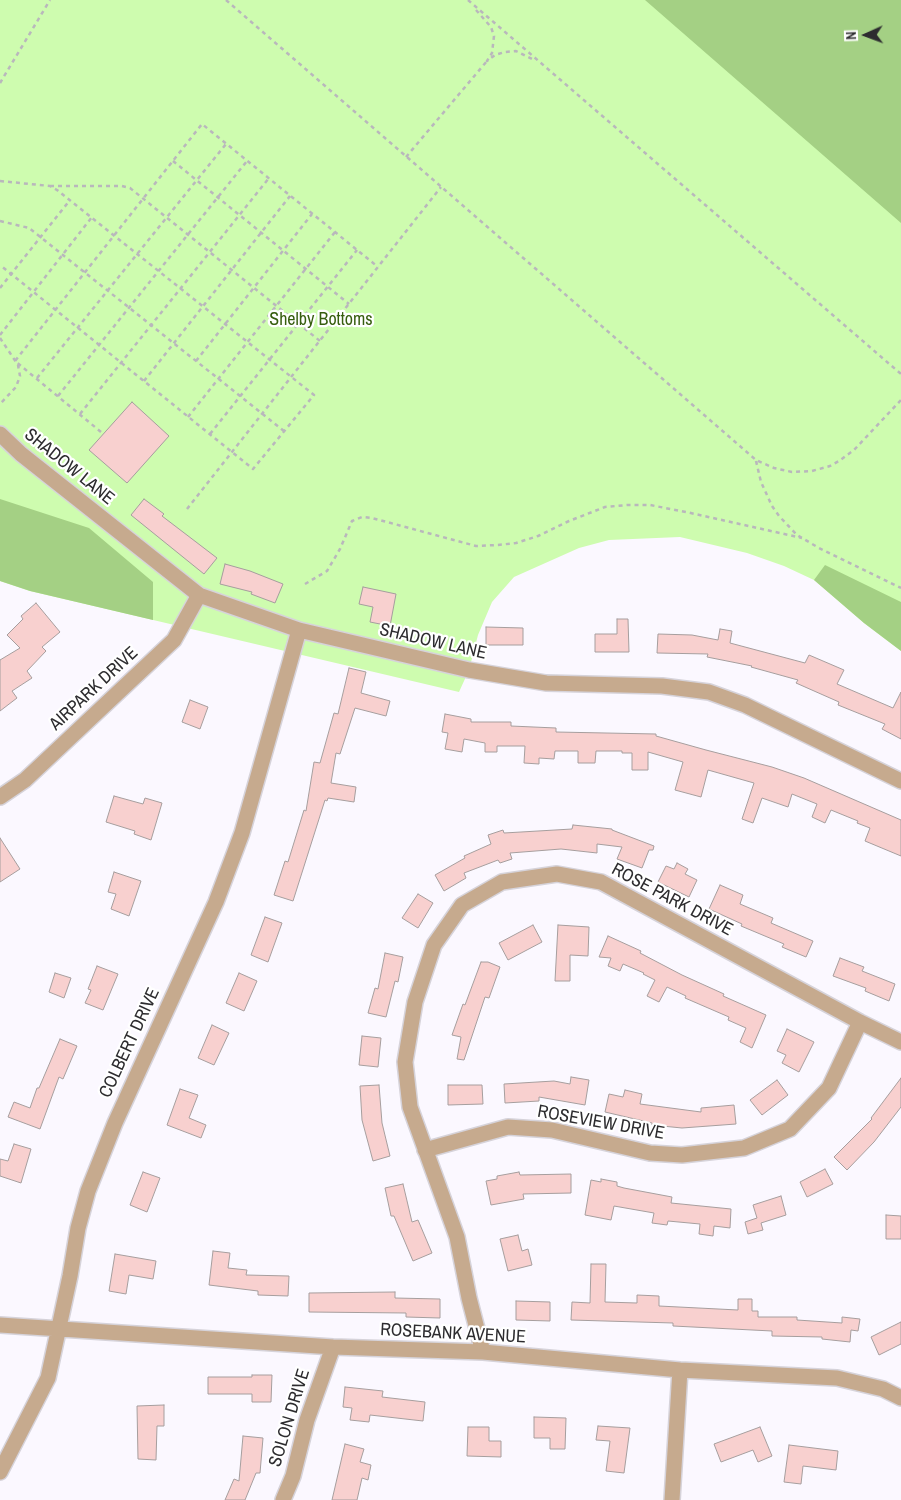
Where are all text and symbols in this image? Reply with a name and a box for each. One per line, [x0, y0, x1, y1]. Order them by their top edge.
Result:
north arrow [841, 10, 891, 60]
text: N [842, 31, 860, 40]
park label: Shelby Bottoms [269, 309, 373, 331]
street label: SHADOW LANE [20, 424, 118, 510]
street label: SHADOW LANE [377, 619, 489, 665]
street label: AIRPARK DRIVE [45, 643, 143, 735]
street label: ROSE PARK DRIVE [608, 859, 736, 941]
street label: COLBERT DRIVE [95, 985, 165, 1101]
street label: ROSEVIEW DRIVE [536, 1101, 666, 1145]
street label: ROSEBANK AVENUE [380, 1319, 526, 1349]
street label: SOLON DRIVE [265, 1367, 315, 1469]

